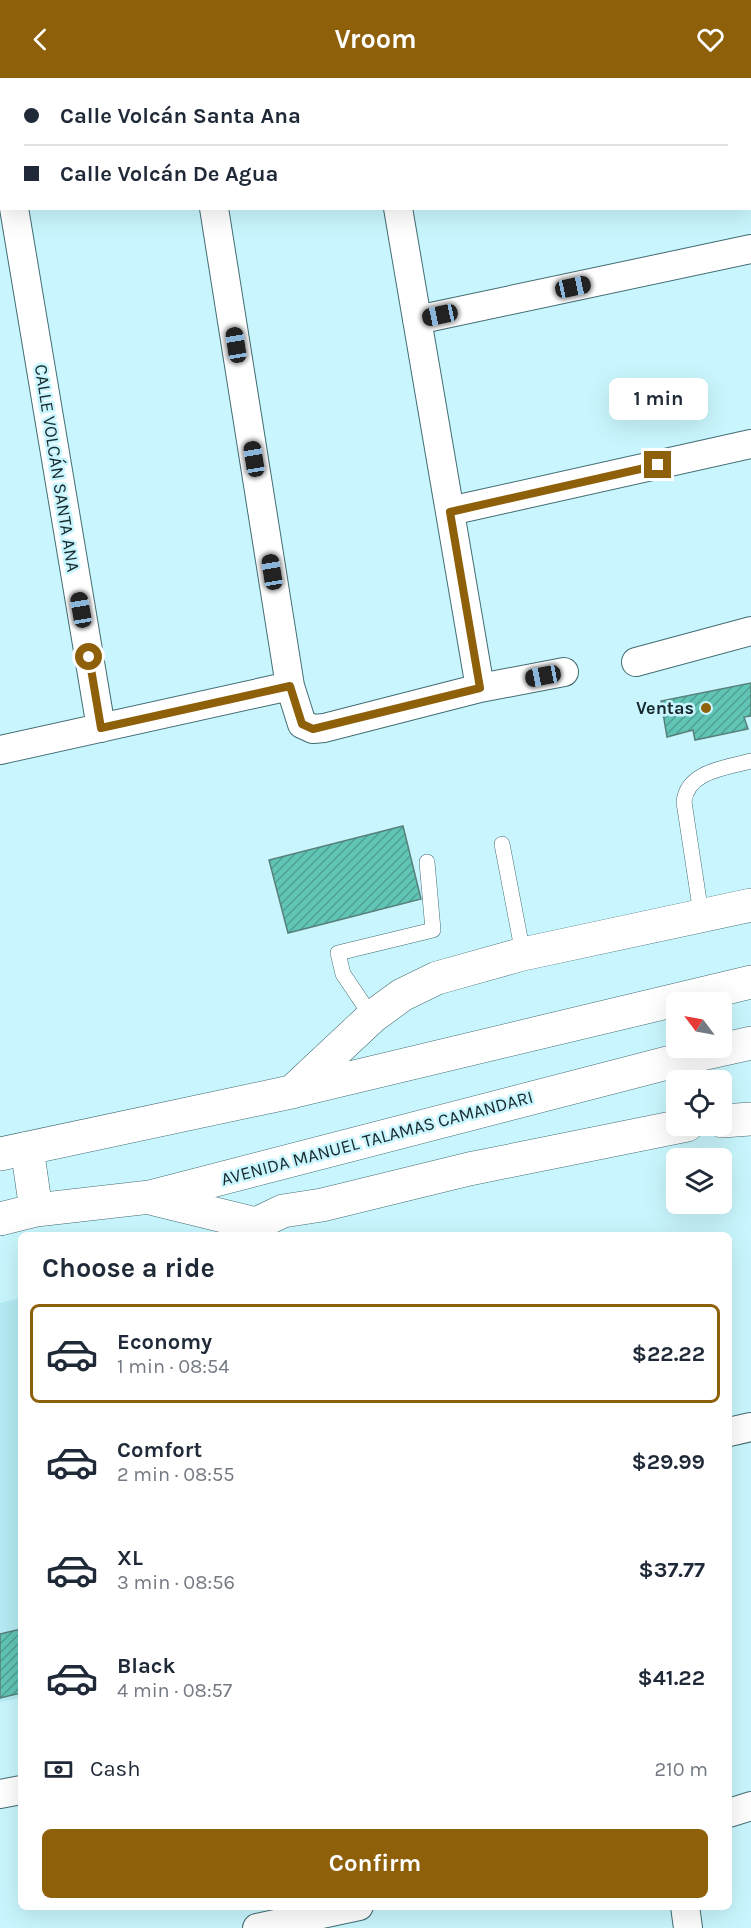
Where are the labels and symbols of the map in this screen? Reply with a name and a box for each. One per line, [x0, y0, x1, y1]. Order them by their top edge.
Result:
car [554, 274, 592, 300]
car [421, 302, 459, 328]
car [224, 326, 248, 364]
street label: CALLE VOLCÁN SANTA ANA [30, 362, 85, 573]
callout: 1 min [608, 378, 708, 420]
car [242, 440, 266, 478]
route end [644, 451, 671, 478]
car [260, 553, 284, 591]
car [69, 591, 93, 629]
route start [75, 643, 102, 670]
car [524, 664, 562, 688]
place label: Ventas [636, 697, 694, 719]
marker: Ventas [699, 701, 713, 715]
north arrow [666, 992, 732, 1058]
street label: AVENIDA MANUEL TALAMAS CAMANDARI [219, 1086, 535, 1190]

